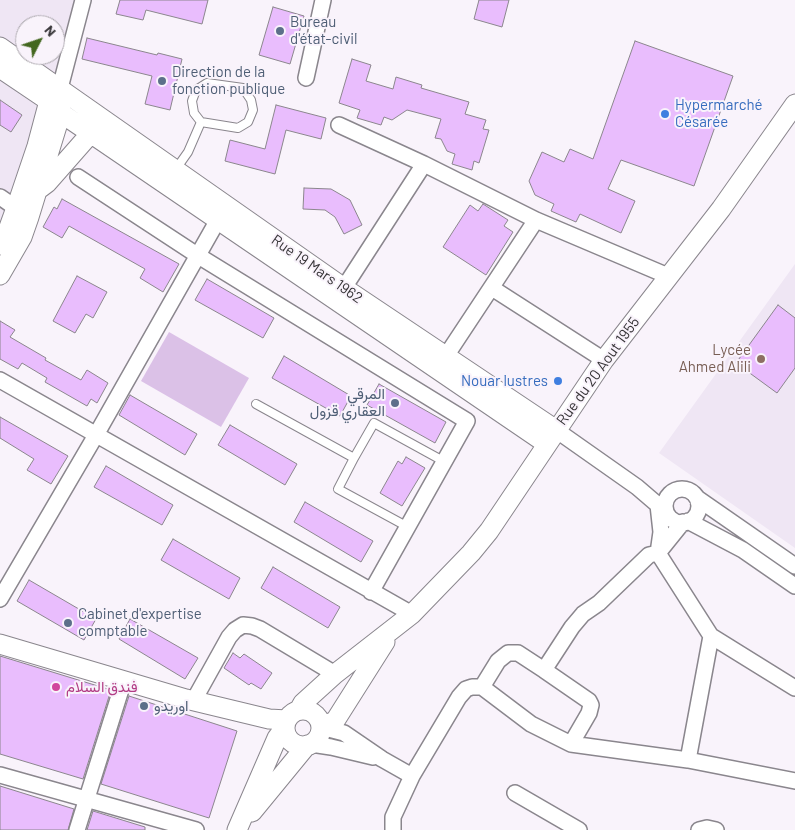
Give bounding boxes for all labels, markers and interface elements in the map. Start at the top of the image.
place label: Bureau d'état-civil [290,13,358,48]
north arrow [15,15,65,65]
text: N [41,21,60,40]
marker: Bureau d'état-civil [274,25,286,37]
place label: Direction de la fonction publique [172,63,285,98]
marker: Direction de la fonction publique [156,75,168,87]
place label: Hypermarché Césarée [675,96,763,131]
marker: Hypermarché Césarée [659,108,671,120]
street label: Rue 19 Mars 1962 [268,231,366,307]
street label: Rue du 20 Aout 1955 [553,314,643,428]
place label: Lycée Ahmed Alili [679,341,751,376]
marker: Lycée Ahmed Alili [755,353,767,365]
place label: Nouar lustres [461,372,548,390]
marker: Nouar lustres [552,375,564,387]
place label: المرقي العقاري قزول [310,385,385,420]
marker: المرقي العقاري قزول [389,397,401,409]
place label: Cabinet d'expertise comptable [78,605,202,640]
marker: Cabinet d'expertise comptable [62,617,74,629]
place label: فندق السلام [66,678,138,696]
marker: فندق السلام [50,681,62,693]
place label: اوريدو [154,697,189,715]
marker: اوريدو [138,700,150,712]

